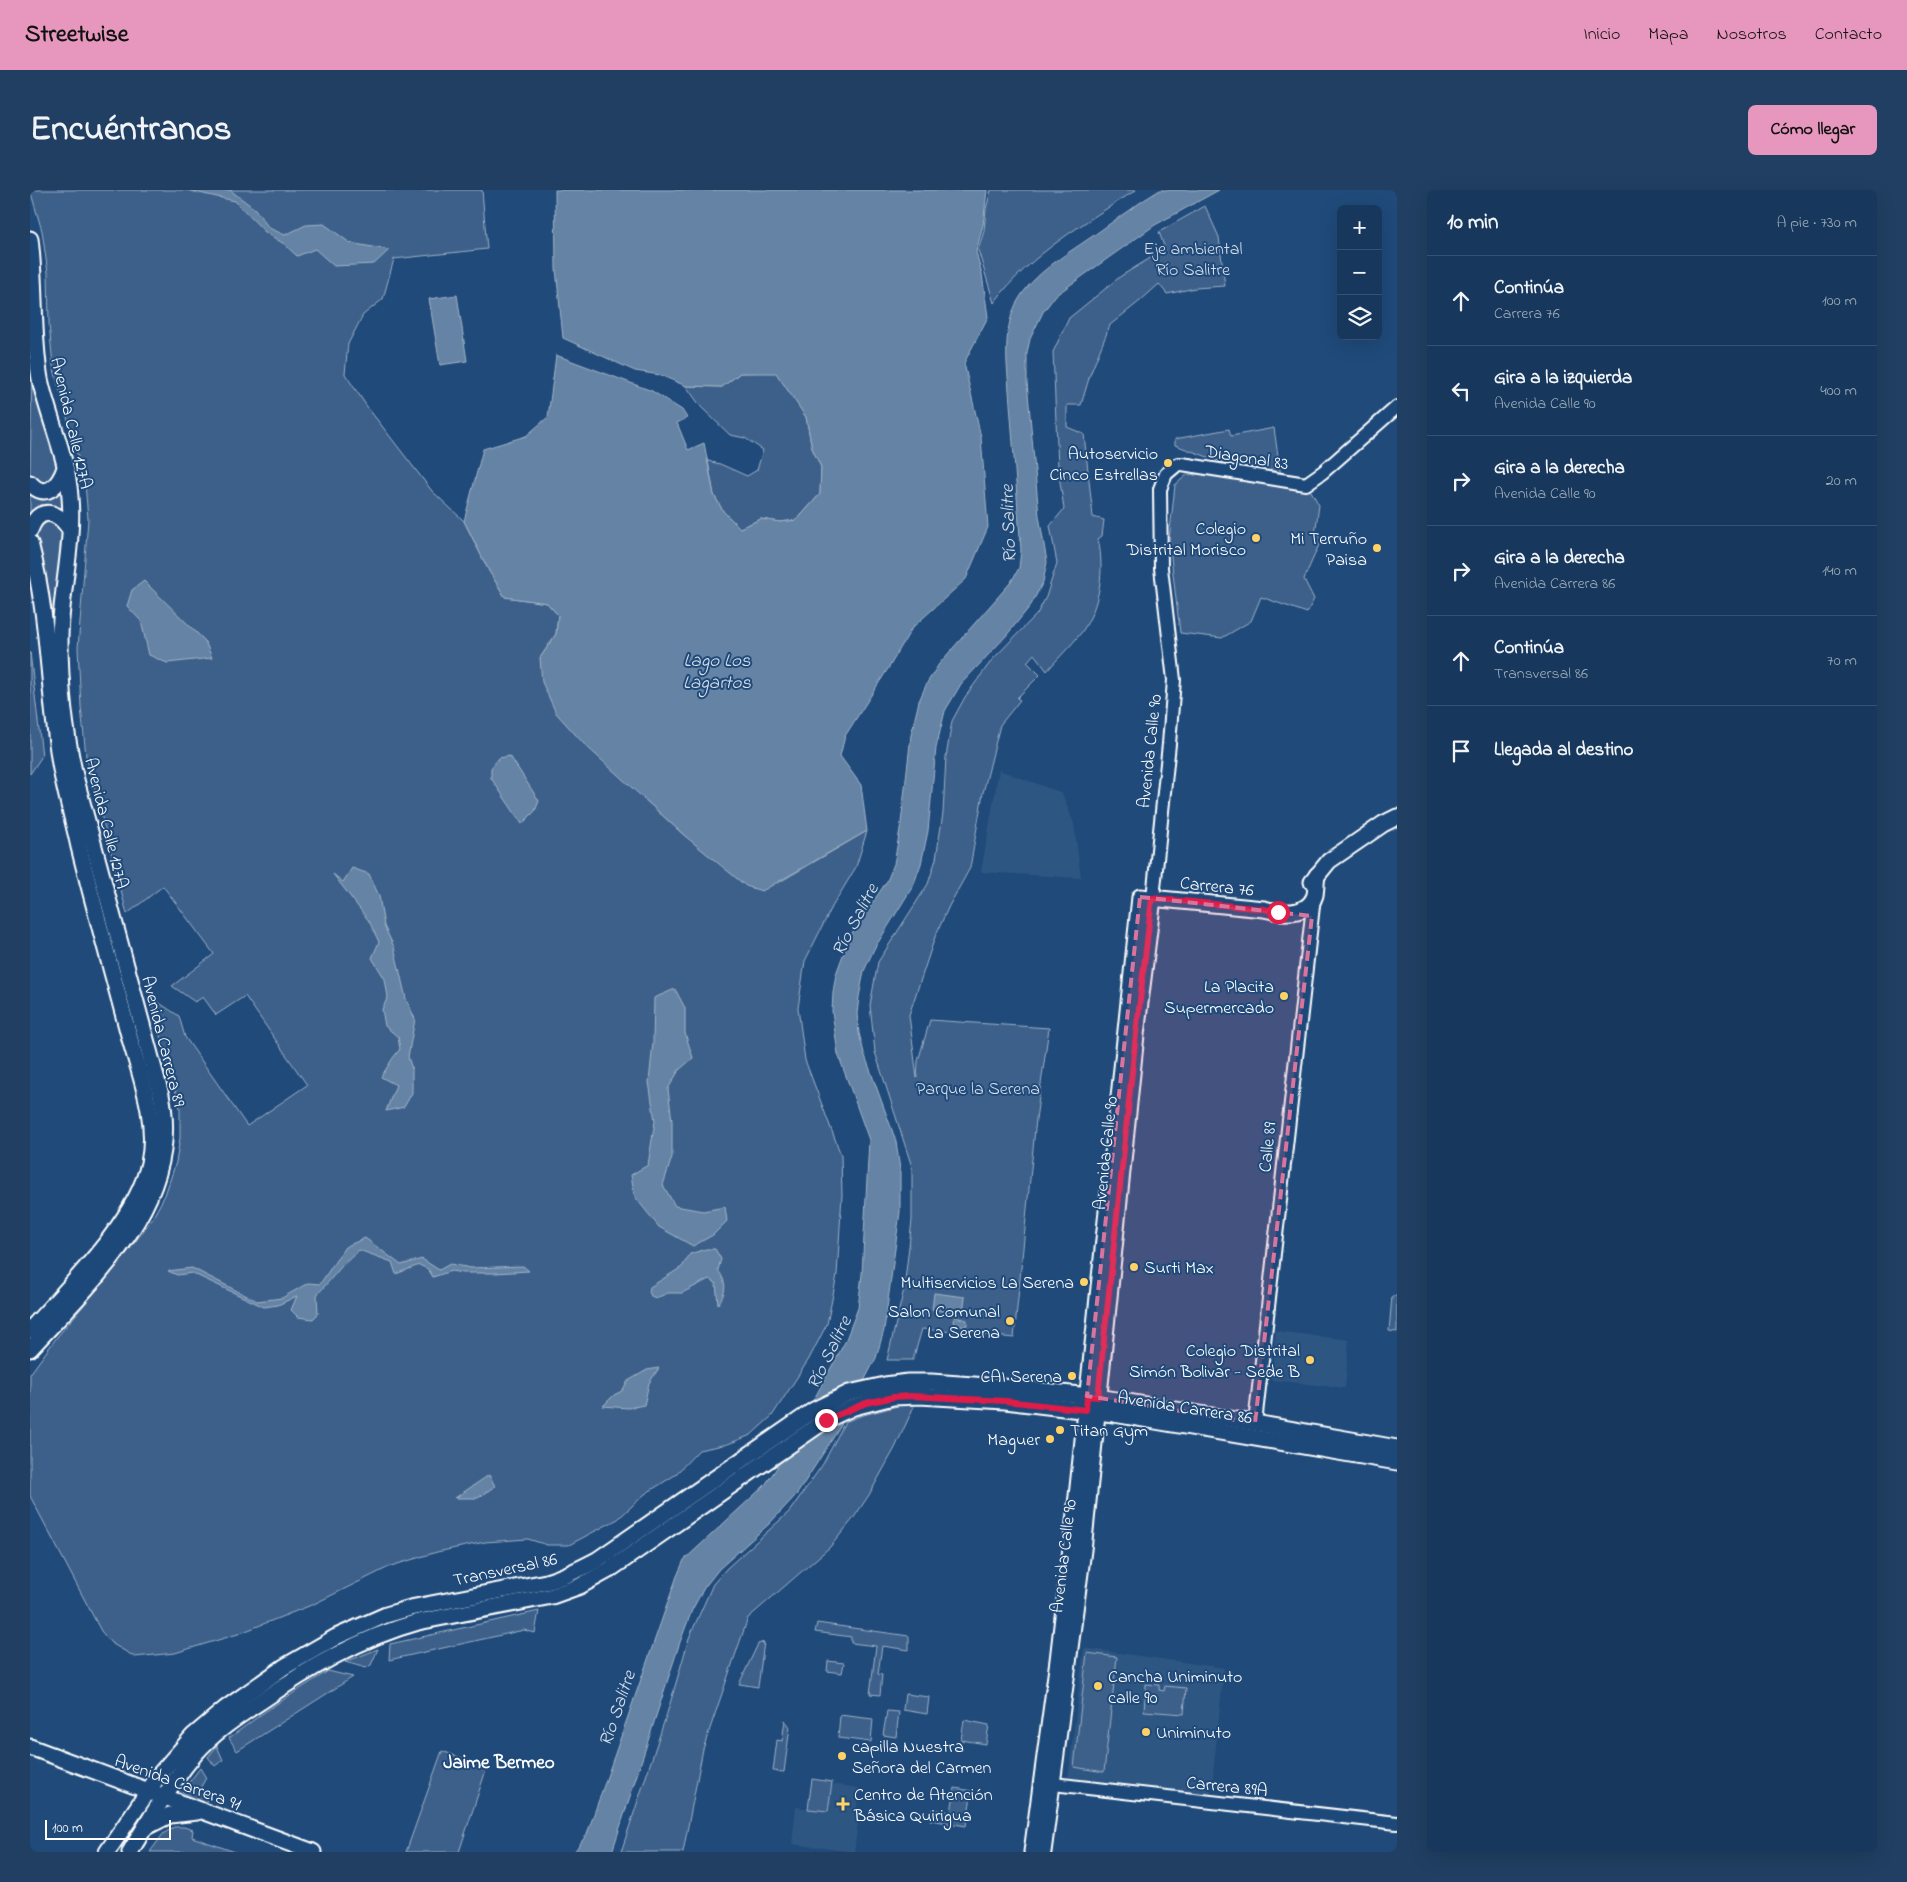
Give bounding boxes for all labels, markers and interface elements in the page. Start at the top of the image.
text: Streetwise [25,18,129,53]
text: Inicio [1583,22,1620,48]
text: Mapa [1648,22,1689,48]
text: Nosotros [1717,22,1787,48]
text: Contacto [1815,22,1882,48]
text: Encuéntranos [30,105,232,156]
button: Cómo llegar [1748,105,1877,155]
map controls [1337,205,1382,340]
button: + [1337,205,1382,250]
text: 10 min [1447,208,1498,238]
text: A pie · 730 m [1776,211,1857,235]
park label: Eje ambiental Río Salitre [1143,237,1243,284]
button: − [1337,250,1382,295]
text: Continúa [1494,275,1564,302]
icon: ahead [1447,287,1475,315]
text: 100 m [1822,289,1857,313]
button: layers [1337,295,1382,340]
text: Carrera 76 [1494,302,1560,326]
street label: Avenida Calle 127A [42,355,98,492]
text: Gira a la izquierda [1494,365,1632,392]
icon: left [1447,377,1475,405]
text: 400 m [1820,379,1857,403]
text: Avenida Calle 90 [1494,392,1596,416]
street label: Diagonal 83 [1202,439,1290,479]
place label: Autoservicio Cinco Estrellas [1049,442,1158,489]
text: Gira a la derecha [1494,455,1625,482]
marker: Autoservicio Cinco Estrellas [1162,457,1174,469]
icon: right [1447,467,1475,495]
text: 20 m [1826,469,1857,493]
text: Avenida Calle 90 [1494,482,1596,506]
water label: Río Salitre [995,483,1024,564]
place label: Colegio Distrital Morisco [1126,517,1246,564]
place label: Mi Terruño Paisa [1290,527,1367,574]
marker: Colegio Distrital Morisco [1250,532,1262,544]
marker: Mi Terruño Paisa [1371,542,1383,554]
text: Gira a la derecha [1494,545,1625,572]
icon: right [1447,557,1475,585]
text: 140 m [1822,559,1857,583]
text: Avenida Carrera 86 [1494,572,1615,596]
text: Continúa [1494,635,1564,662]
icon: ahead [1447,647,1475,675]
water label: Lago Los Lagartos [683,648,751,698]
text: 70 m [1827,649,1857,673]
text: Transversal 86 [1494,662,1588,686]
street label: Avenida Calle 90 [1132,693,1170,810]
icon: arrive [1447,737,1475,765]
text: Llegada al destino [1494,737,1633,764]
street label: Avenida Calle 127A [76,755,134,892]
street label: Carrera 76 [1179,871,1255,905]
water label: Río Salitre [826,878,887,961]
route start [1267,901,1290,924]
street label: Avenida Carrera 89 [133,973,191,1110]
place label: La Placita Supermercado [1164,975,1274,1022]
marker: La Placita Supermercado [1278,990,1290,1002]
park label: Parque la Serena [916,1077,1040,1103]
street label: Avenida Calle 90 [1088,1095,1126,1212]
street label: Calle 89 [1253,1120,1285,1174]
place label: Surti Max [1144,1256,1214,1282]
marker: Surti Max [1128,1261,1140,1273]
place label: Multiservicios La Serena [901,1271,1074,1297]
marker: Multiservicios La Serena [1078,1276,1090,1288]
place label: Salon Comunal La Serena [888,1300,1000,1347]
water label: Río Salitre [801,1311,860,1394]
marker: Salon Comunal La Serena [1004,1315,1016,1327]
place label: Colegio Distrital Simón Bolivar - Sede B [1129,1339,1300,1386]
marker: Colegio Distrital Simón Bolivar - Sede B [1304,1354,1316,1366]
place label: CAI Serena [980,1365,1062,1391]
marker: CAI Serena [1066,1370,1078,1382]
street label: Avenida Carrera 86 [1115,1385,1254,1432]
route end [815,1409,838,1432]
place label: Titan Gym [1070,1419,1148,1445]
marker: Titan Gym [1054,1424,1066,1436]
place label: Maguer [987,1428,1040,1455]
marker: Maguer [1044,1433,1056,1445]
street label: Avenida Calle 90 [1045,1498,1085,1615]
street label: Transversal 86 [451,1547,560,1595]
place label: Cancha Uniminuto calle 90 [1108,1665,1242,1712]
water label: Río Salitre [593,1666,644,1750]
marker: Cancha Uniminuto calle 90 [1092,1680,1104,1692]
place label: Uniminuto [1156,1721,1231,1747]
marker: Uniminuto [1140,1726,1152,1738]
place label: capilla Nuestra Señora del Carmen [852,1735,992,1782]
street label: Avenida Carrera 91 [110,1749,244,1819]
district label: Jaime Bermeo [443,1750,555,1777]
marker: capilla Nuestra Señora del Carmen [836,1750,848,1762]
street label: Carrera 89A [1185,1771,1269,1805]
place label: Centro de Atención Básica Quirigua [853,1783,993,1831]
marker: Centro de Atención Básica Quirigua [836,1797,850,1811]
scale bar [45,1817,171,1840]
text: 100 m [52,1818,83,1839]

